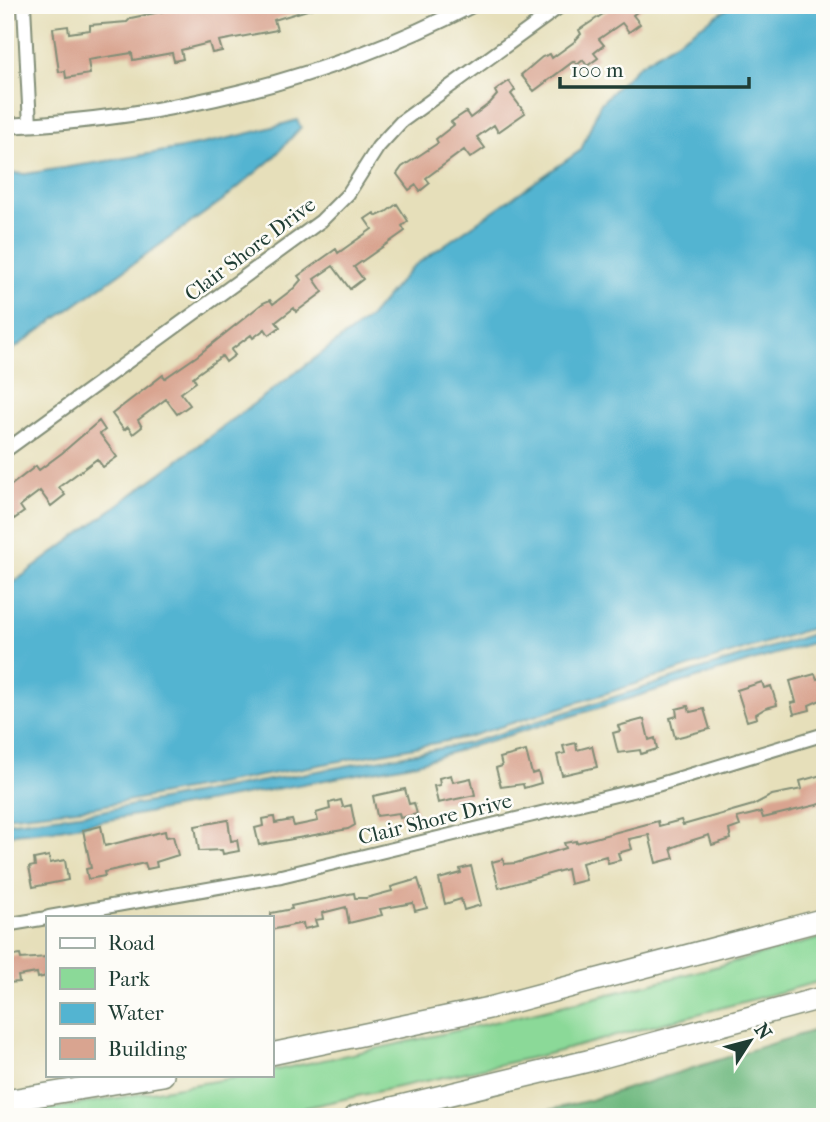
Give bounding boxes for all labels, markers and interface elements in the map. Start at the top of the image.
scale bar [560,46,750,90]
text: 100 m [571,58,624,82]
street label: Clair Shore Drive [180,192,320,306]
street label: Clair Shore Drive [356,788,514,850]
legend [46,916,273,1076]
text: Road [108,931,155,955]
text: Park [108,967,150,991]
text: Water [107,1001,164,1025]
north arrow [714,1006,784,1076]
text: N [750,1019,776,1044]
text: Building [108,1037,187,1061]

